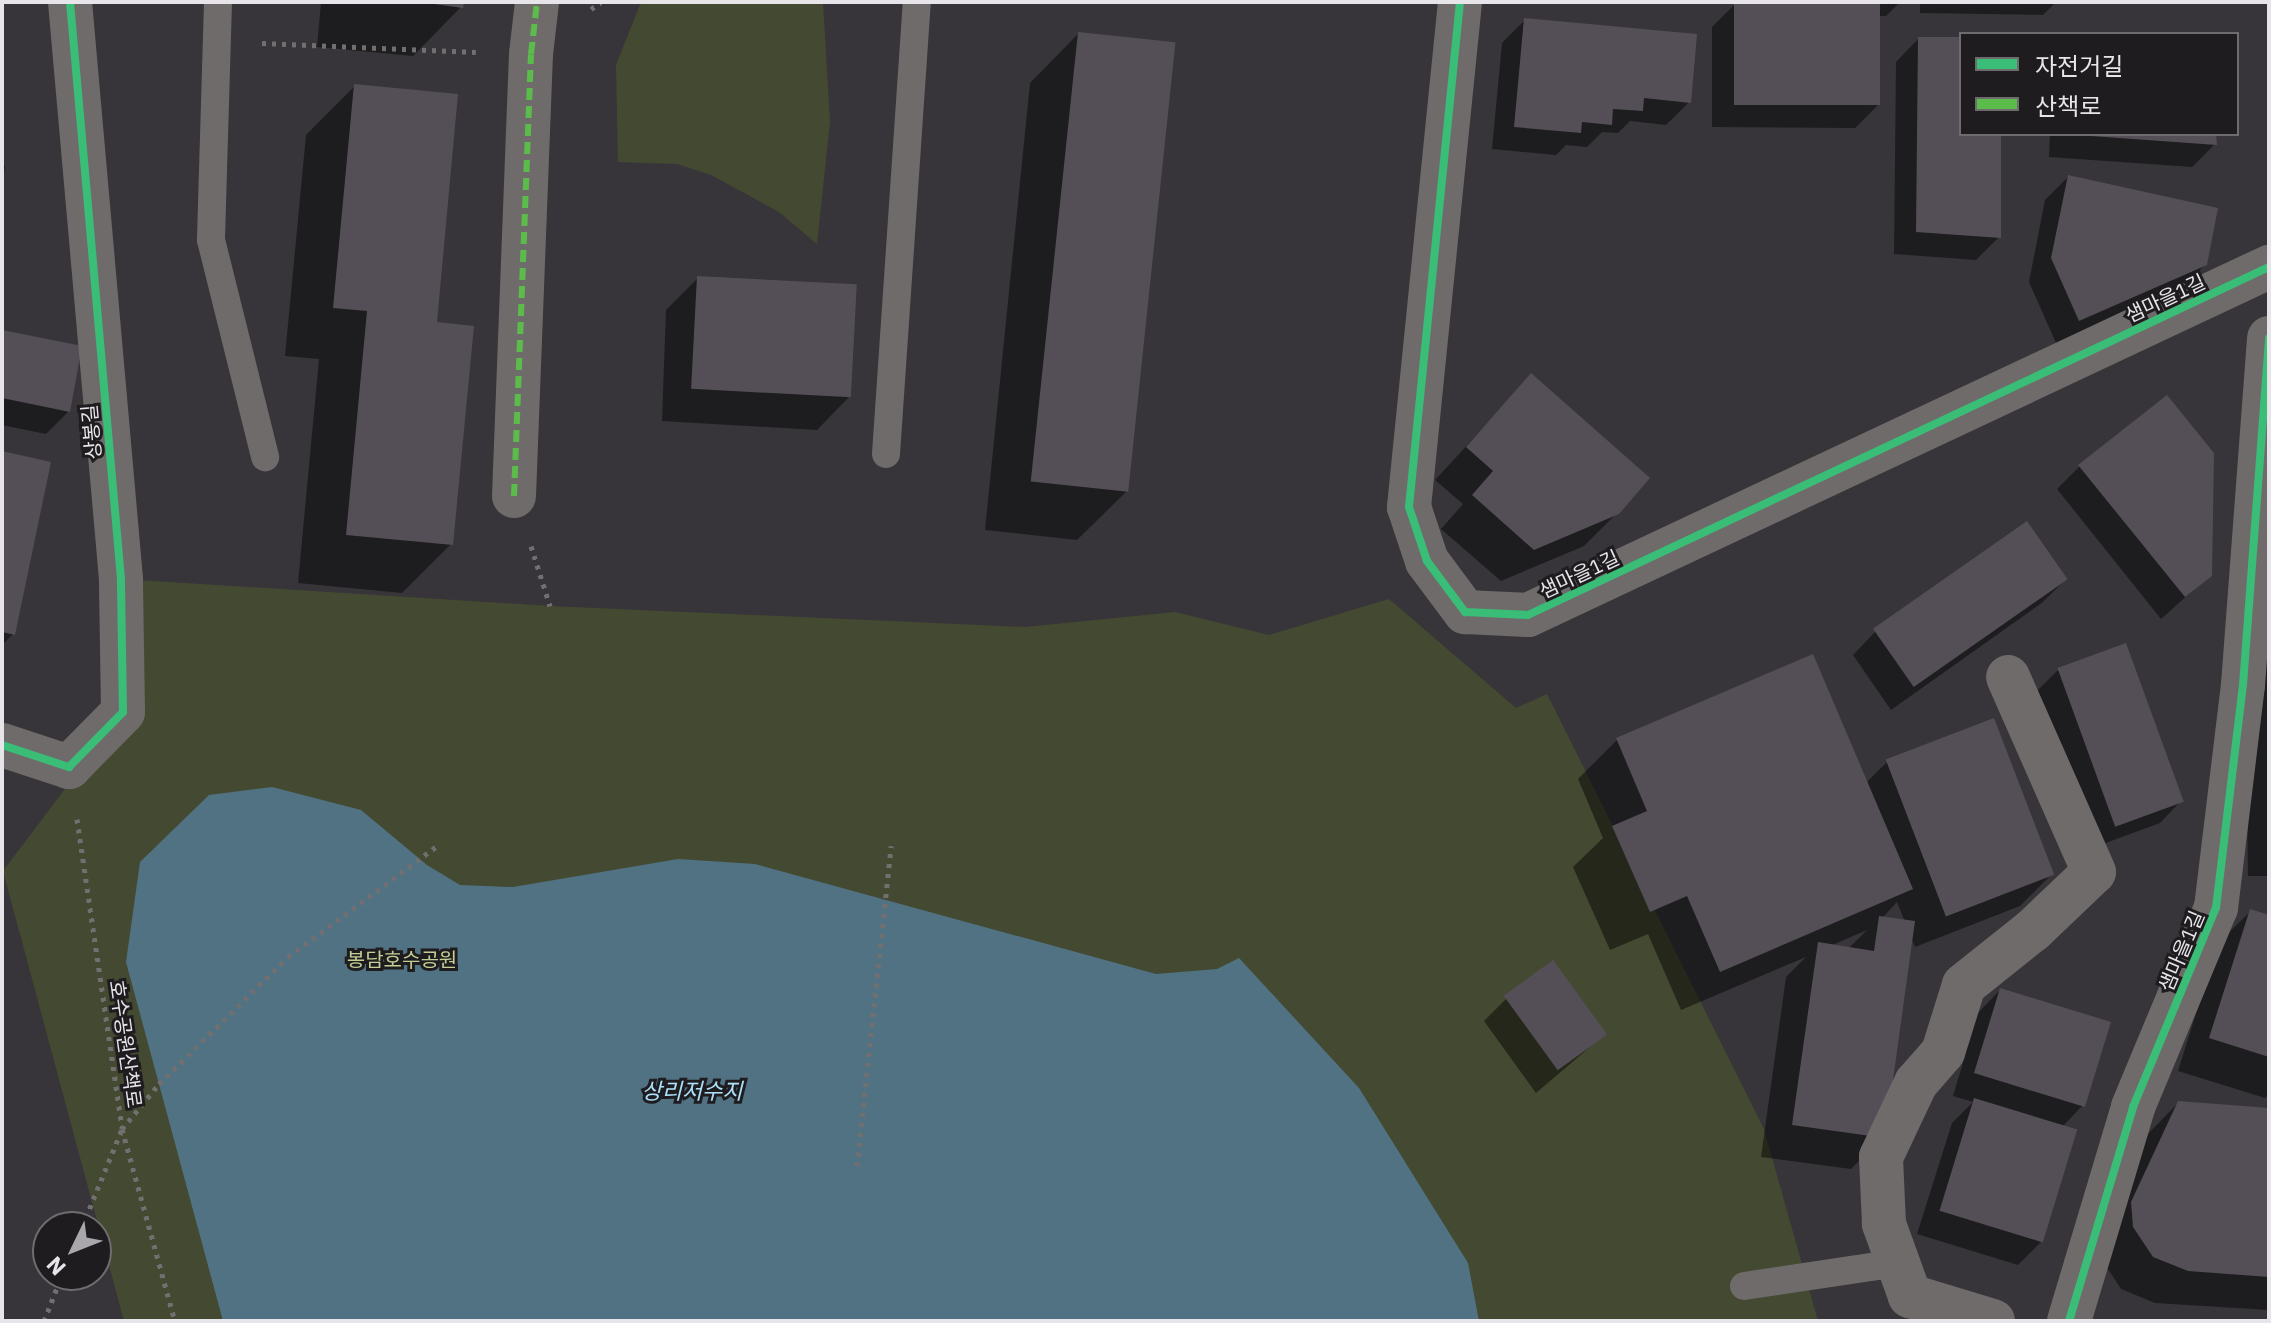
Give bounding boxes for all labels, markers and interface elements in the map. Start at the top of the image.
legend [1959,32,2239,136]
text: 자전거길 [2035,50,2123,82]
text: 산책로 [2035,90,2101,122]
street label: 샘마을1길 [2121,269,2209,327]
street label: 상봉길 [77,403,105,461]
street label: 샘마을1길 [1535,545,1623,603]
street label: 샘마을1길 [2153,907,2209,995]
park label: 봉담호수공원 [347,947,457,971]
street label: 호수공원산책로 [105,979,147,1109]
water label: 상리저수지 [641,1078,743,1104]
north arrow [32,1211,112,1291]
text: N [40,1251,72,1282]

